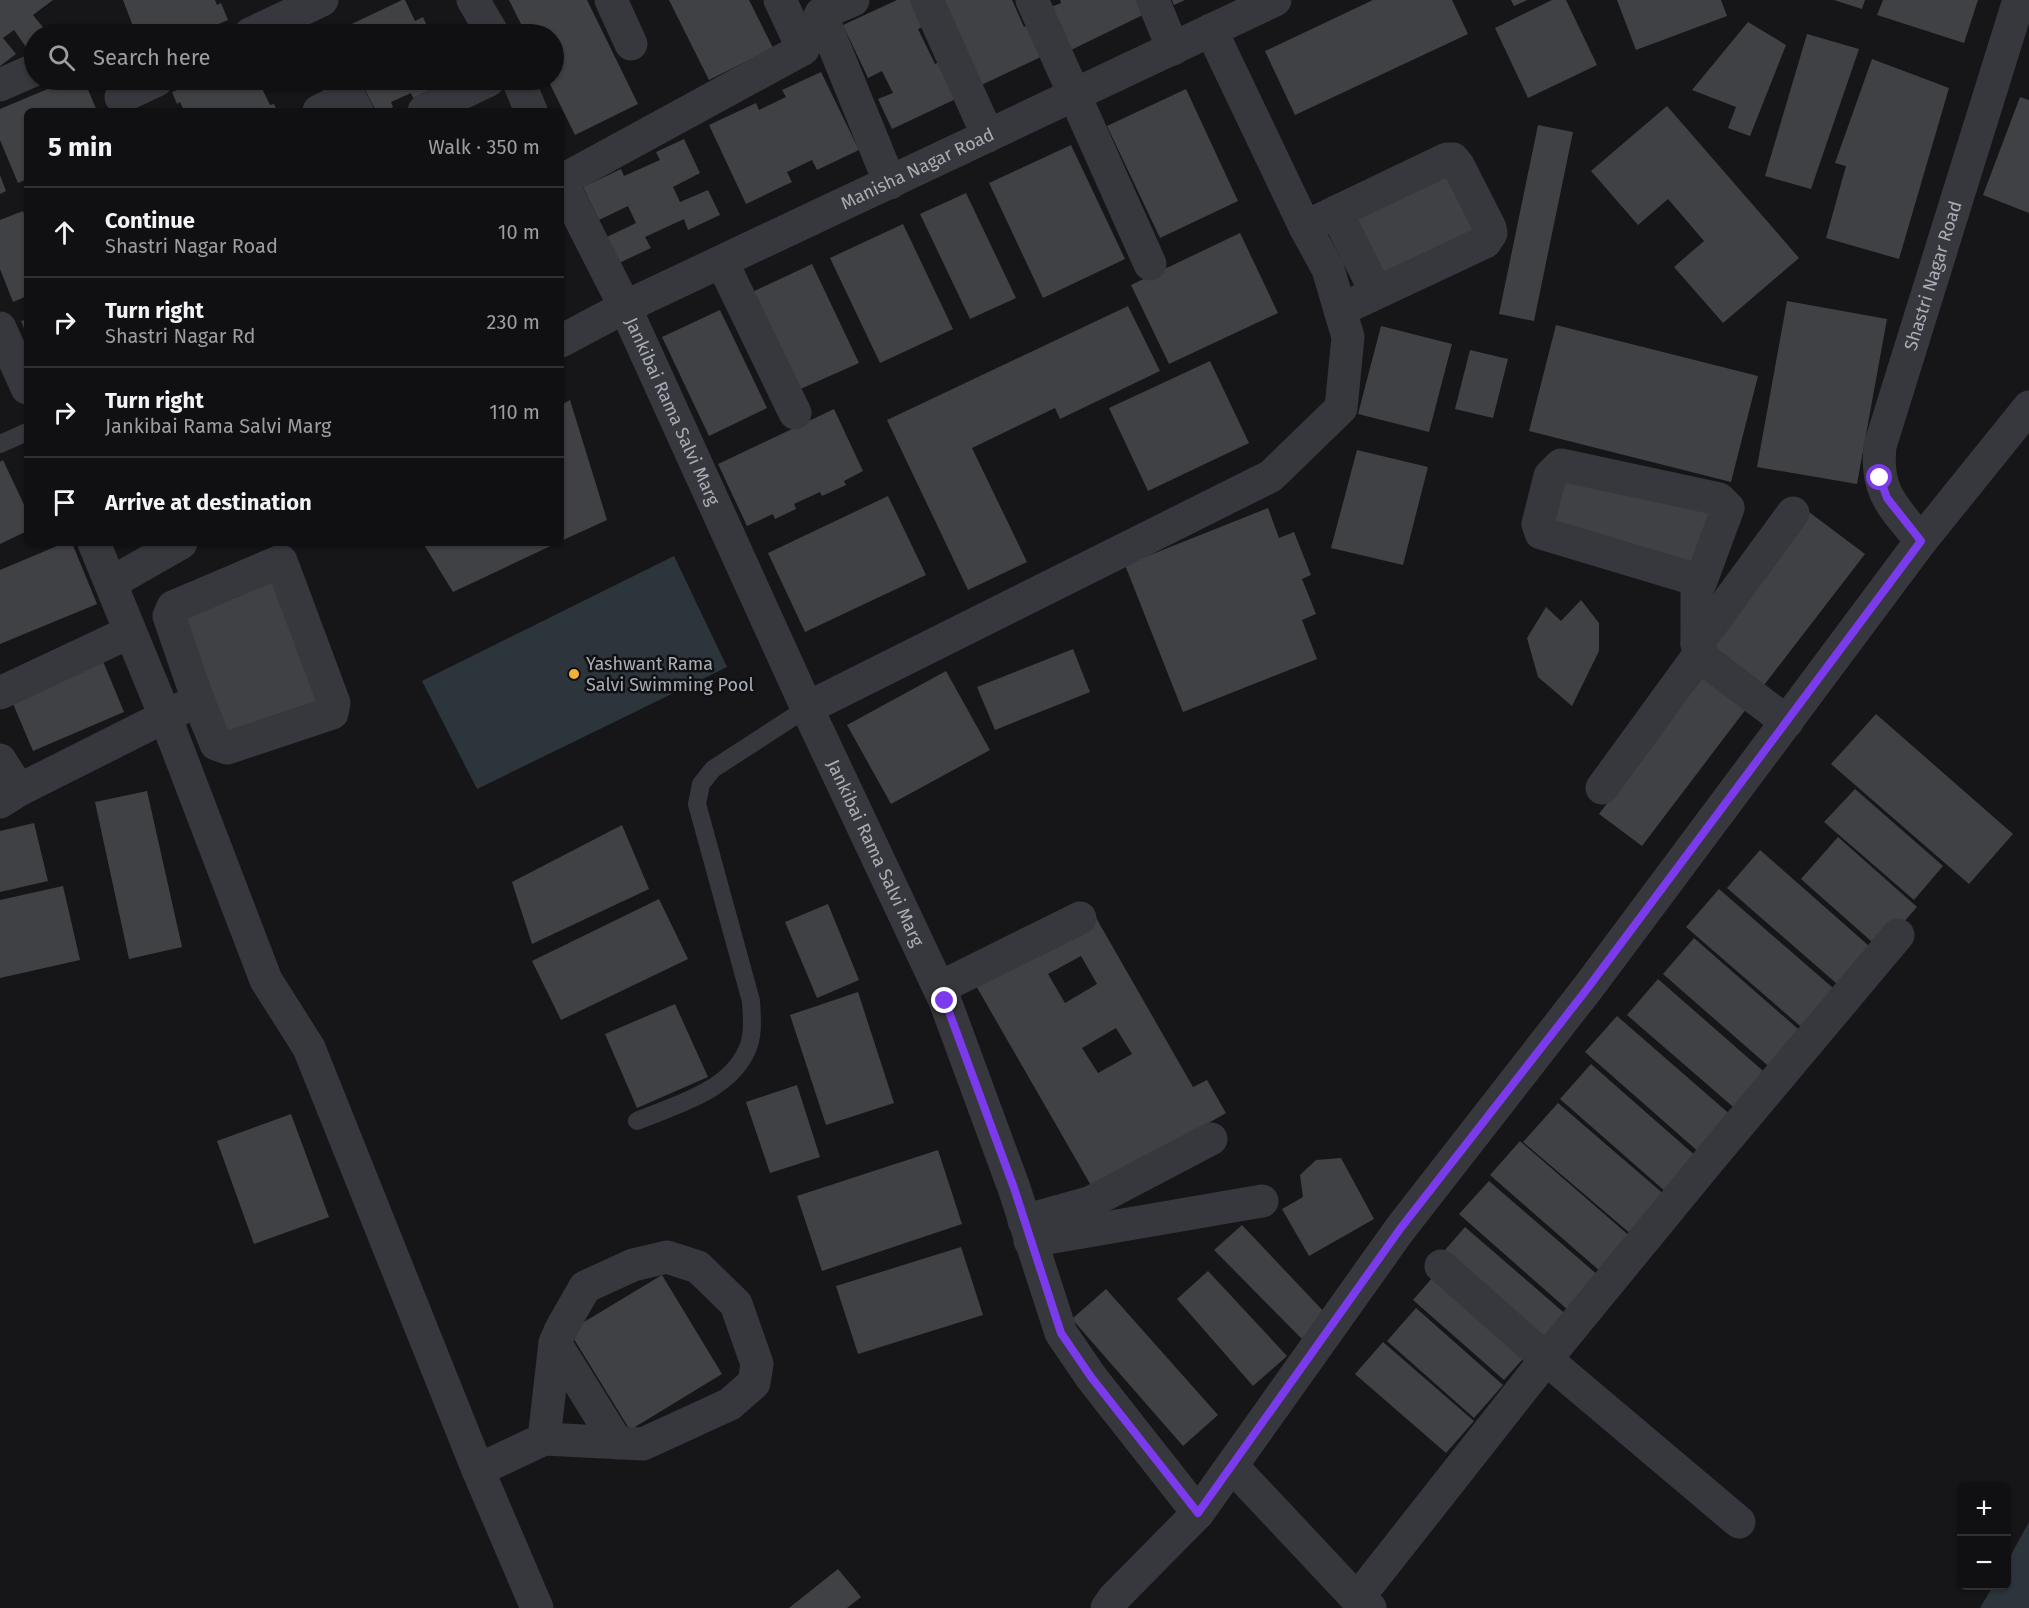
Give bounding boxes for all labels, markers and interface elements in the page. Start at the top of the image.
search box [24,24,564,90]
icon: search [45,41,78,74]
text: Search here [93,44,211,71]
street label: Manisha Nagar Road [837,123,998,214]
text: 5 min [48,132,112,163]
text: Walk · 350 m [428,135,540,159]
street label: Shastri Nagar Road [1899,198,1967,353]
text: Continue [105,207,195,234]
icon: ahead [48,216,81,249]
text: 10 m [498,220,540,244]
text: Shastri Nagar Road [105,234,278,258]
text: Turn right [105,297,204,324]
icon: right [48,306,81,339]
text: 230 m [487,310,540,334]
street label: Jankibai Rama Salvi Marg [620,314,725,509]
text: Shastri Nagar Rd [105,324,256,348]
text: Turn right [105,387,204,414]
icon: right [48,396,81,429]
text: 110 m [489,400,540,424]
text: Jankibai Rama Salvi Marg [105,414,331,438]
route start [1866,464,1892,490]
icon: arrive [48,486,81,519]
text: Arrive at destination [105,489,312,516]
place label: Yashwant Rama Salvi Swimming Pool [586,653,754,696]
marker: Yashwant Rama Salvi Swimming Pool [567,667,581,681]
street label: Jankibai Rama Salvi Marg [822,756,929,951]
route end [931,987,957,1013]
map controls [1957,1482,2011,1590]
button: + [1957,1482,2011,1536]
button: − [1957,1536,2011,1590]

